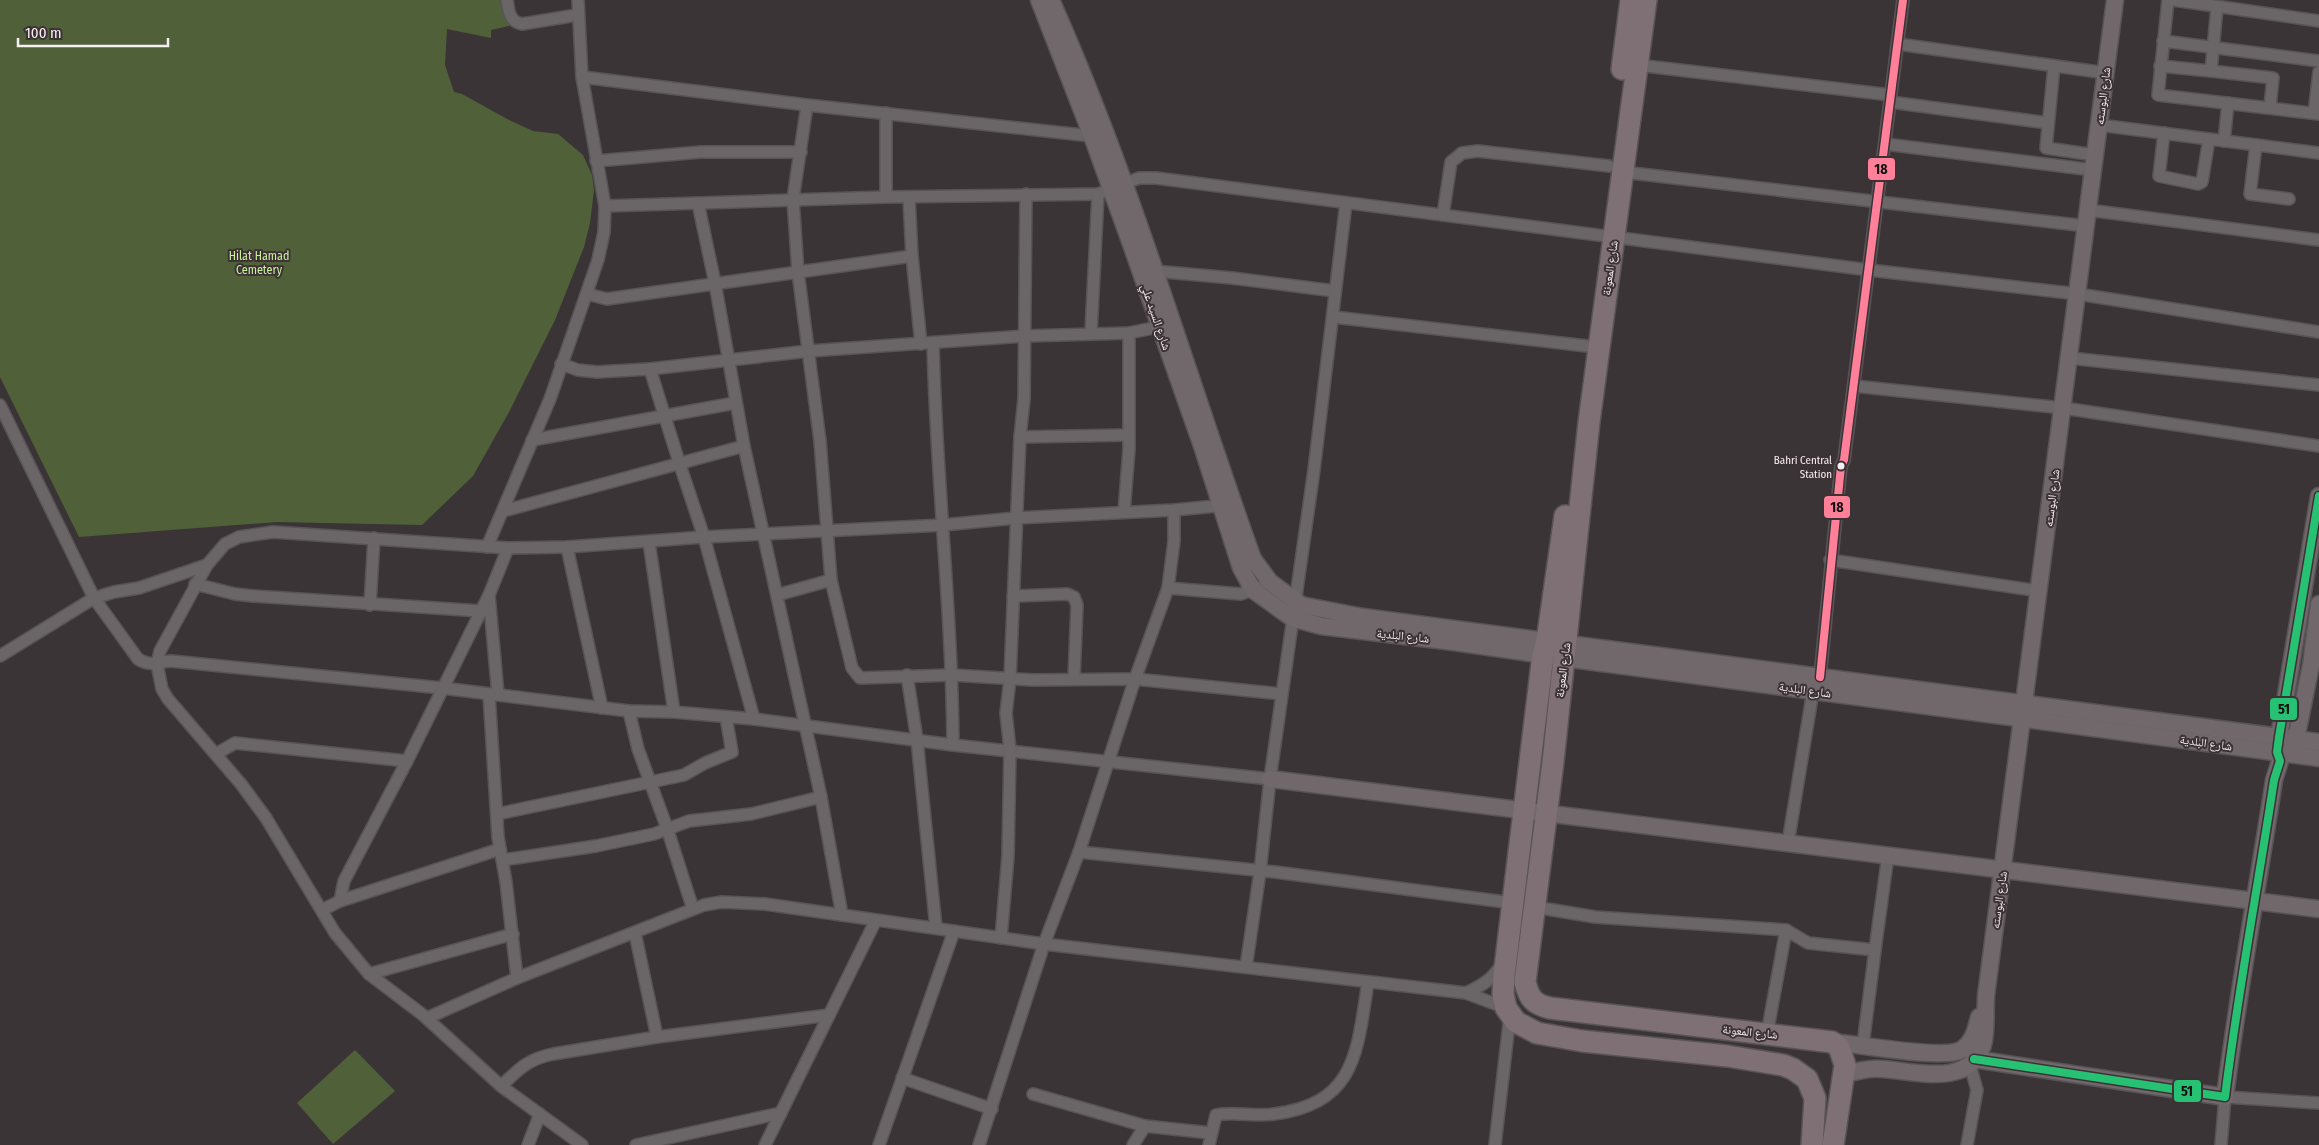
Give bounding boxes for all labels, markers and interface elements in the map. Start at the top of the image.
scale bar [18,15,168,47]
text: 100 m [25,24,62,42]
street label: شارع البوسته [2093,66,2114,126]
line badge: 18 [1867,157,1896,181]
text: 18 [1874,161,1888,178]
street label: شارع المعونة [1599,240,1622,296]
park label: Hilat Hamad Cemetery [229,249,289,277]
street label: شارع السيد علي [1135,282,1174,353]
place label: Bahri Central Station [1774,454,1832,481]
marker: Bahri Central Station [1836,461,1846,471]
street label: شارع البوسته [2042,468,2063,528]
line badge: 18 [1823,495,1851,519]
text: 18 [1830,499,1844,516]
street label: شارع البلدية [1376,626,1430,647]
street label: شارع المعونة [1553,642,1574,698]
street label: شارع البلدية [1778,679,1832,702]
line badge: 51 [2269,697,2298,721]
text: 51 [2278,701,2290,718]
street label: شارع البلدية [2179,732,2233,755]
street label: شارع البوسته [1988,870,2011,930]
street label: شارع المعونة [1722,1022,1778,1043]
line badge: 51 [2173,1079,2202,1103]
text: 51 [2181,1083,2193,1100]

